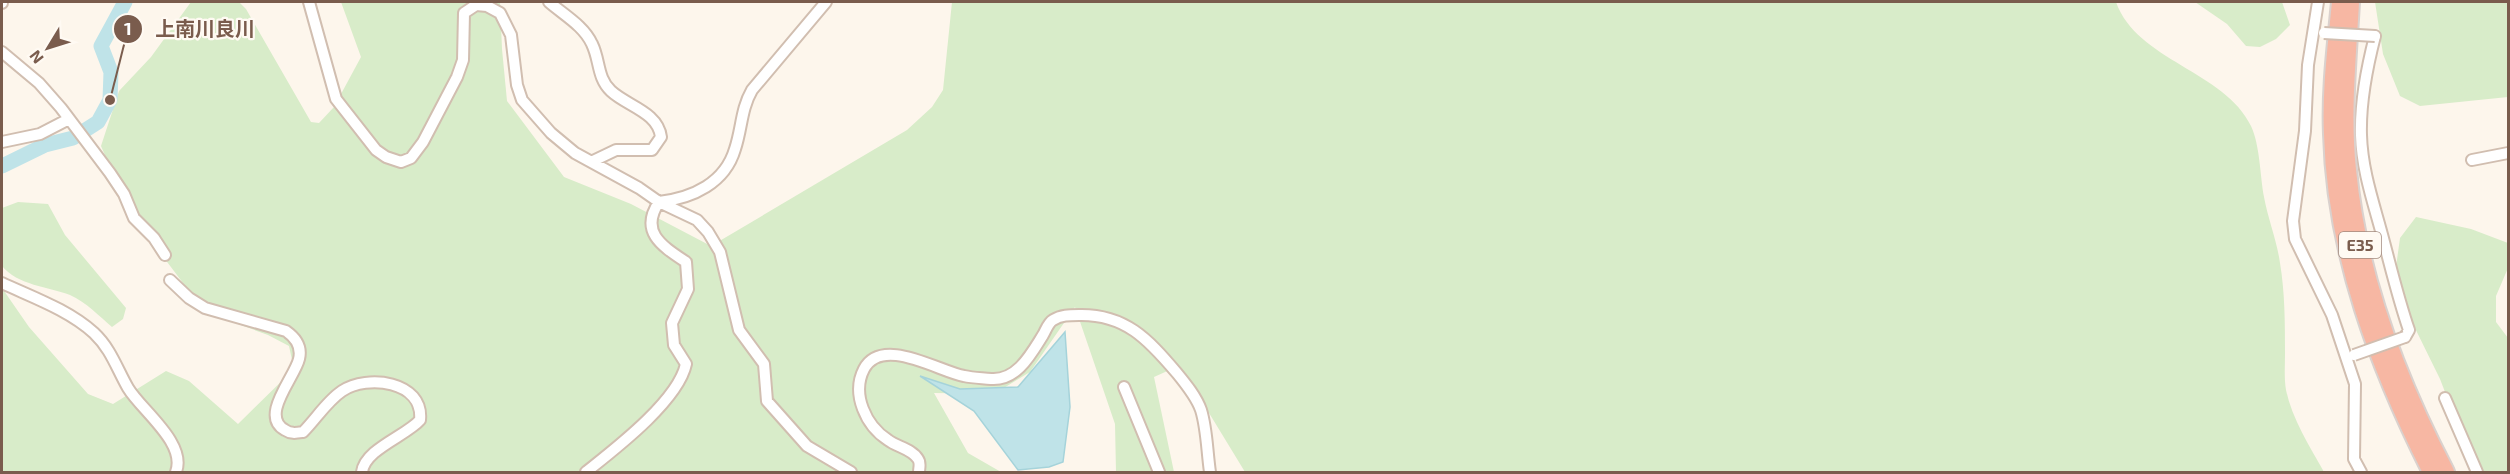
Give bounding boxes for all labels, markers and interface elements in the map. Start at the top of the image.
callout: 上南川良川 [113,10,267,48]
text: 上南川良川 [155,16,255,40]
text: 1 [124,17,132,39]
north arrow [18,18,78,78]
text: N [25,47,47,68]
road number: E35 [2339,232,2381,258]

